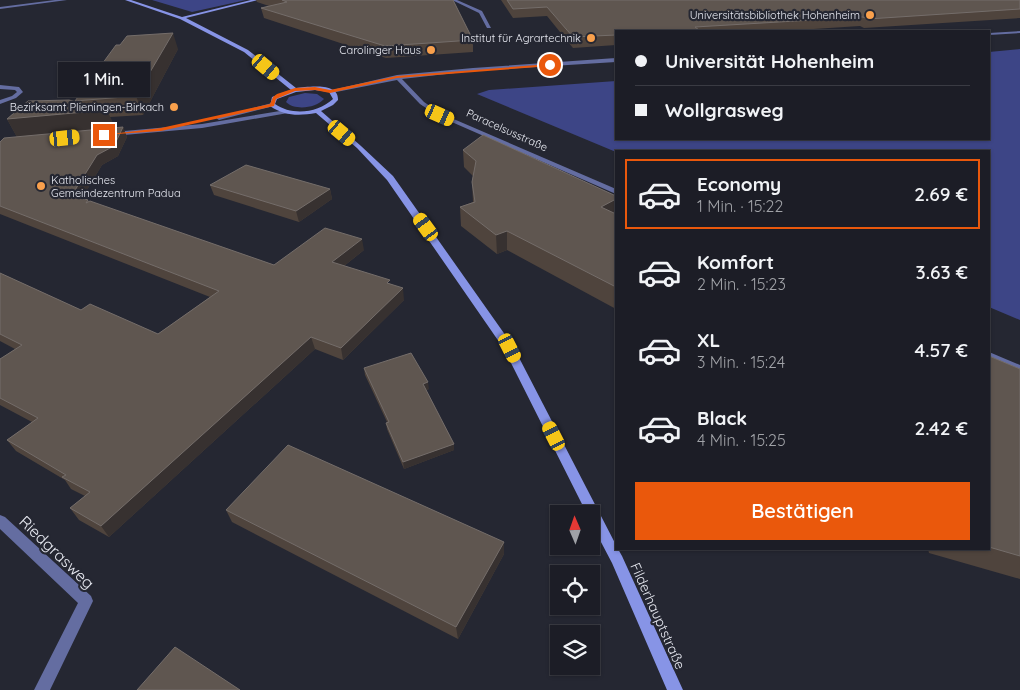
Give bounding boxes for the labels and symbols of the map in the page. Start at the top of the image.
place label: Universitätsbibliothek Hohenheim [690,8,860,22]
marker: Universitätsbibliothek Hohenheim [864,9,876,21]
place label: Institut für Agrartechnik [461,31,581,45]
marker: Institut für Agrartechnik [585,32,597,44]
place label: Carolinger Haus [339,43,421,57]
marker: Carolinger Haus [425,44,437,56]
car [249,52,282,82]
route start [539,54,561,76]
callout: 1 Min. [58,62,150,98]
place label: Bezirksamt Plieningen‐Birkach [10,100,164,114]
marker: Bezirksamt Plieningen‐Birkach [168,101,180,113]
car [423,102,456,128]
street label: Paracelsusstraße [464,106,550,154]
car [325,118,358,148]
route end [93,124,115,146]
car [49,129,80,147]
place label: Katholisches Gemeindezentrum Padua [51,173,181,200]
marker: Katholisches Gemeindezentrum Padua [35,180,47,192]
car [411,210,440,244]
car [496,331,523,365]
car [540,419,567,453]
north arrow [550,505,600,555]
street label: Riedgrasweg [15,511,99,593]
street label: Filderhauptstraße [626,560,690,672]

